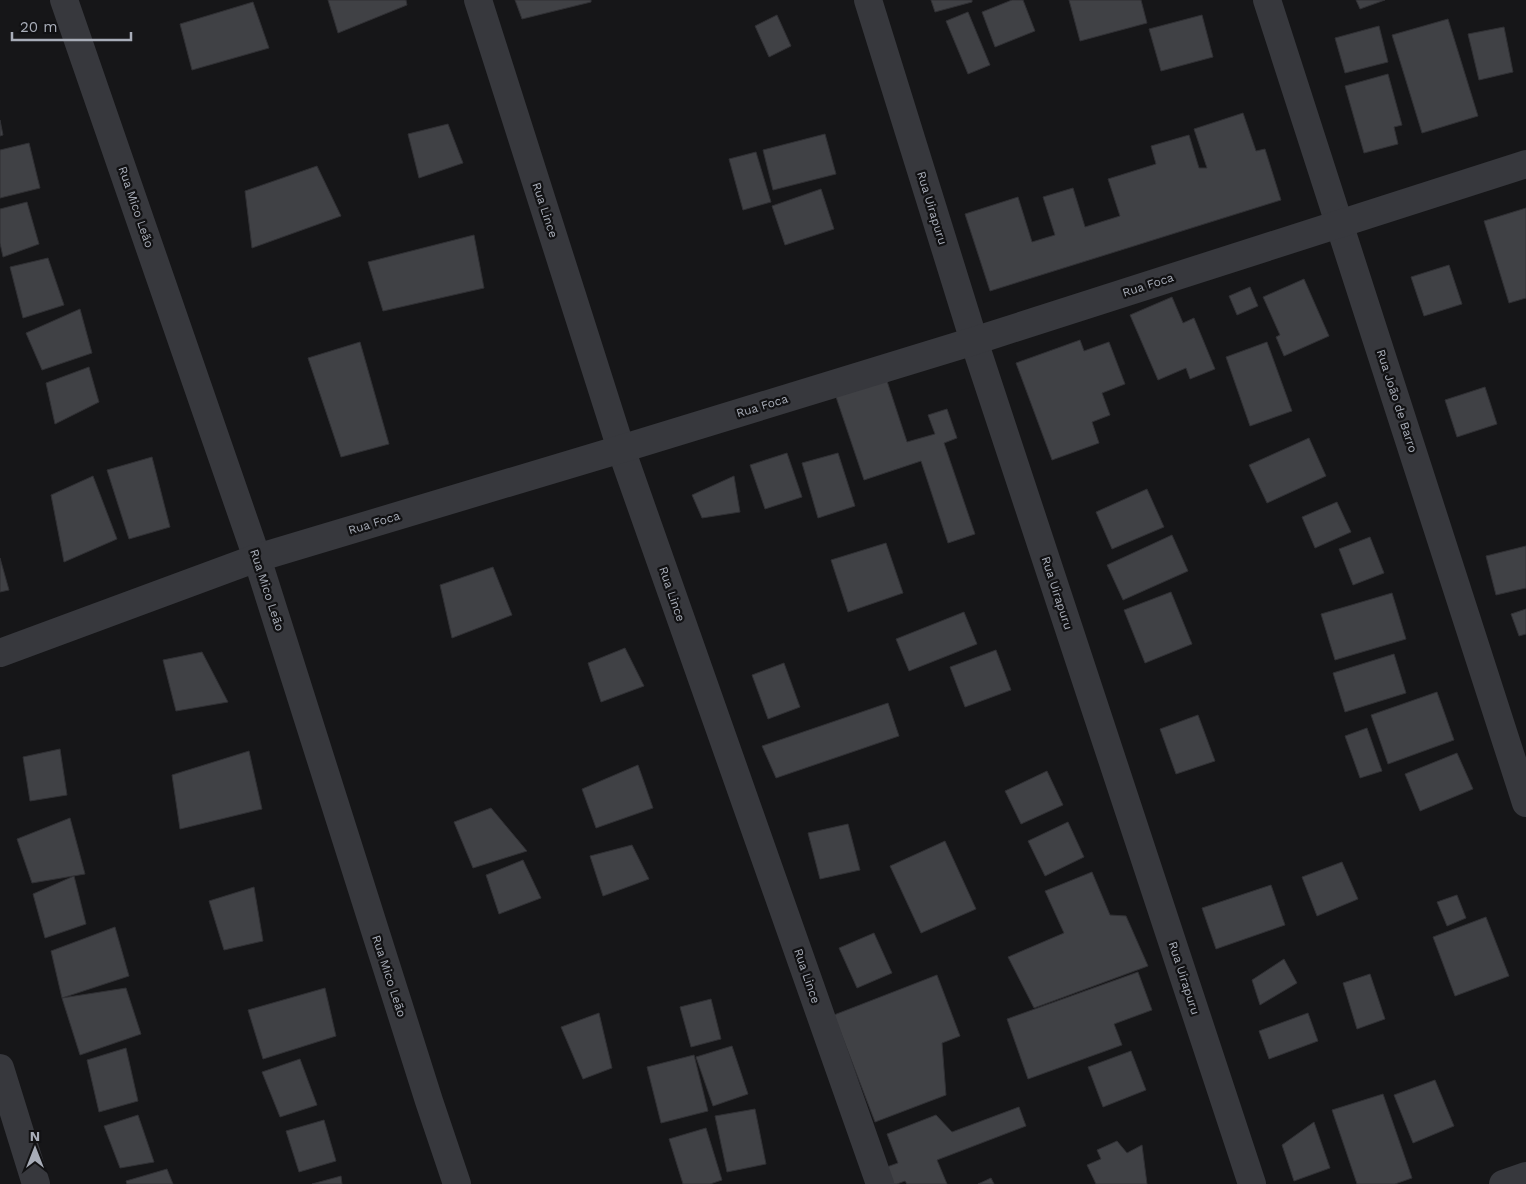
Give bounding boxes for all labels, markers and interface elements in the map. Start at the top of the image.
scale bar [12,10,131,42]
text: 20 m [20,18,58,36]
street label: Rua Mico Leão [116,164,156,250]
street label: Rua Uirapuru [914,169,950,247]
street label: Rua Lince [529,181,561,239]
street label: Rua Foca [1121,270,1176,300]
street label: Rua João de Barro [1374,348,1420,454]
street label: Rua Foca [734,391,790,420]
street label: Rua Foca [346,508,402,537]
street label: Rua Mico Leão [247,547,287,633]
street label: Rua Uirapuru [1039,555,1075,631]
street label: Rua Lince [656,565,688,623]
street label: Rua Mico Leão [369,933,409,1019]
street label: Rua Uirapuru [1166,940,1202,1016]
street label: Rua Lince [791,947,823,1005]
north arrow [10,1124,60,1174]
text: N [30,1128,40,1144]

